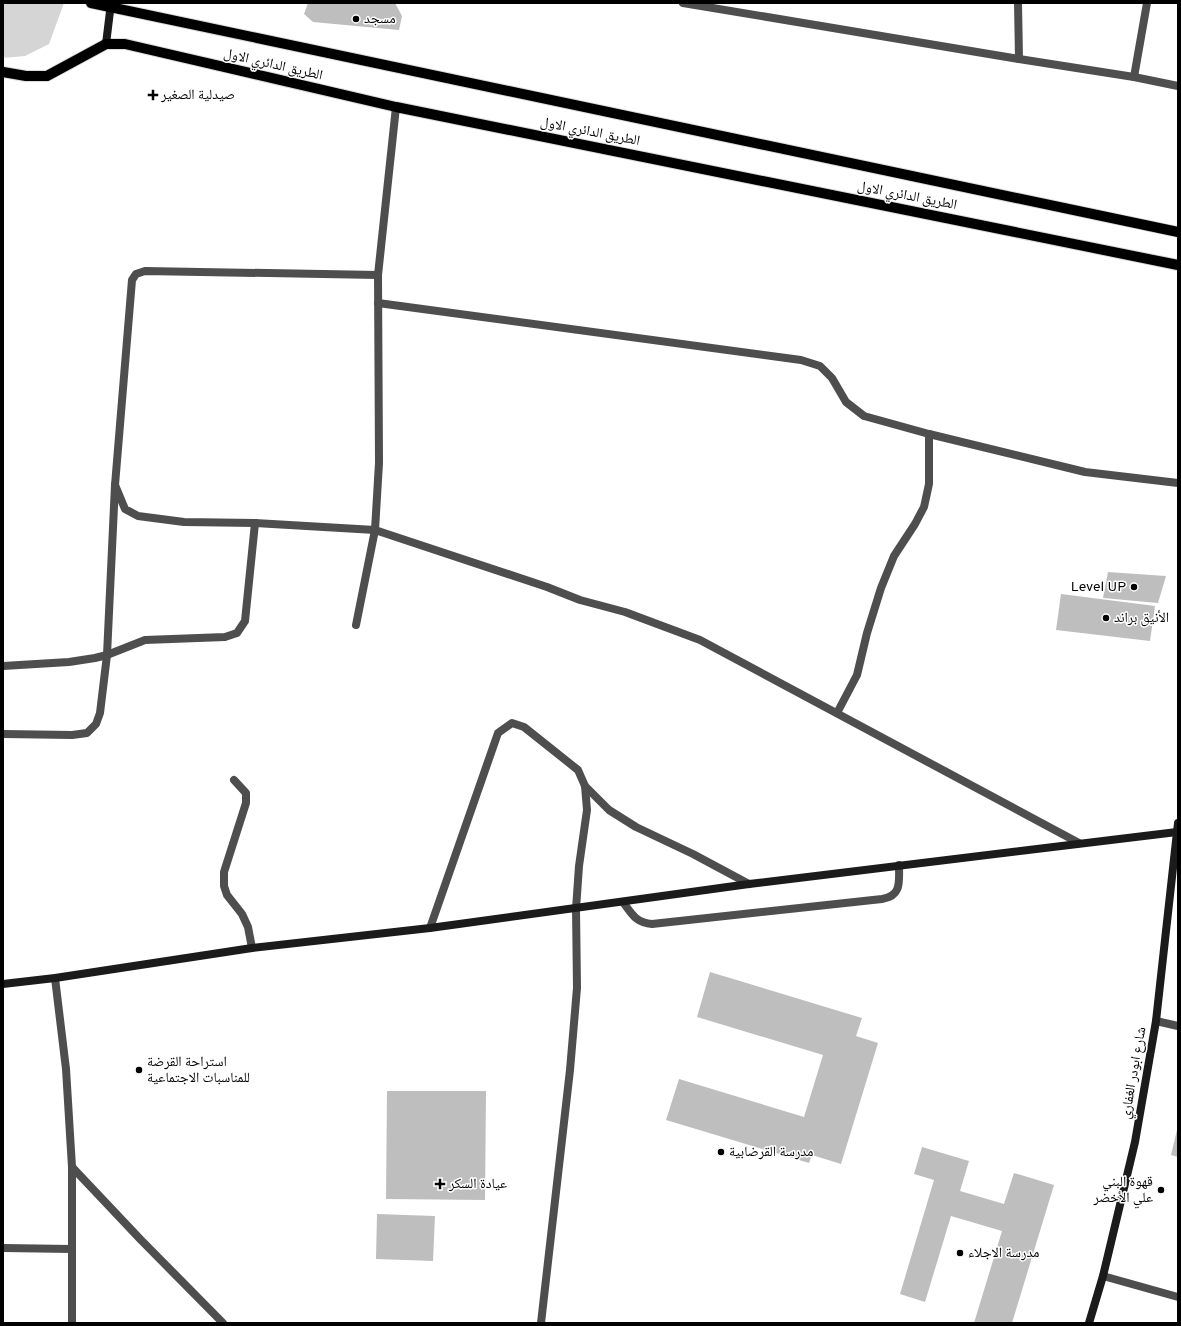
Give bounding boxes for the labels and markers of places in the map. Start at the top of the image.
place label: مسجد [364,11,396,28]
marker: مسجد [351,14,361,24]
place label: صيدلية الصغير [160,87,235,104]
marker: صيدلية الصغير [148,90,158,100]
place label: Level UP [1071,579,1126,596]
marker: Level UP [1129,582,1139,592]
place label: الأنيق براند [1114,610,1169,627]
marker: الأنيق براند [1101,613,1111,623]
place label: استراحة القرضة للمناسبات الاجتماعية [147,1054,250,1087]
marker: استراحة القرضة للمناسبات الاجتماعية [134,1065,144,1075]
place label: مدرسة القرضابية [729,1144,813,1161]
marker: مدرسة القرضابية [716,1147,726,1157]
place label: قهوة البني علي الأخضر [1093,1174,1153,1208]
place label: عيادة السكر [448,1176,507,1193]
marker: عيادة السكر [434,1178,446,1190]
marker: قهوة البني علي الأخضر [1156,1185,1166,1195]
place label: مدرسة الاجلاء [968,1245,1039,1262]
marker: مدرسة الاجلاء [955,1248,965,1258]

